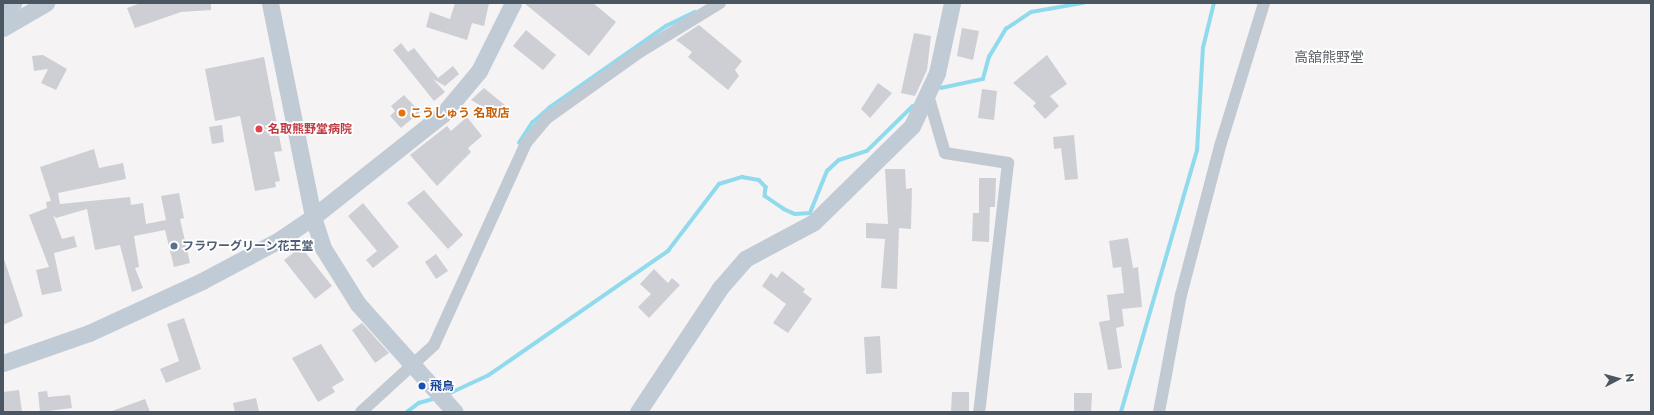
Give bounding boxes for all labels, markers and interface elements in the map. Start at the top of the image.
district label: 高舘熊野堂 [1294,49,1364,65]
place label: こうしゅう 名取店 [410,106,509,120]
marker: こうしゅう 名取店 [397,108,407,118]
place label: 名取熊野堂病院 [268,122,352,136]
marker: 名取熊野堂病院 [253,123,265,135]
place label: フラワーグリーン花王堂 [182,239,314,253]
marker: フラワーグリーン花王堂 [169,241,179,251]
north arrow [1598,359,1638,399]
text: N [1623,373,1637,383]
place label: 飛鳥 [430,379,454,393]
marker: 飛鳥 [417,381,427,391]

